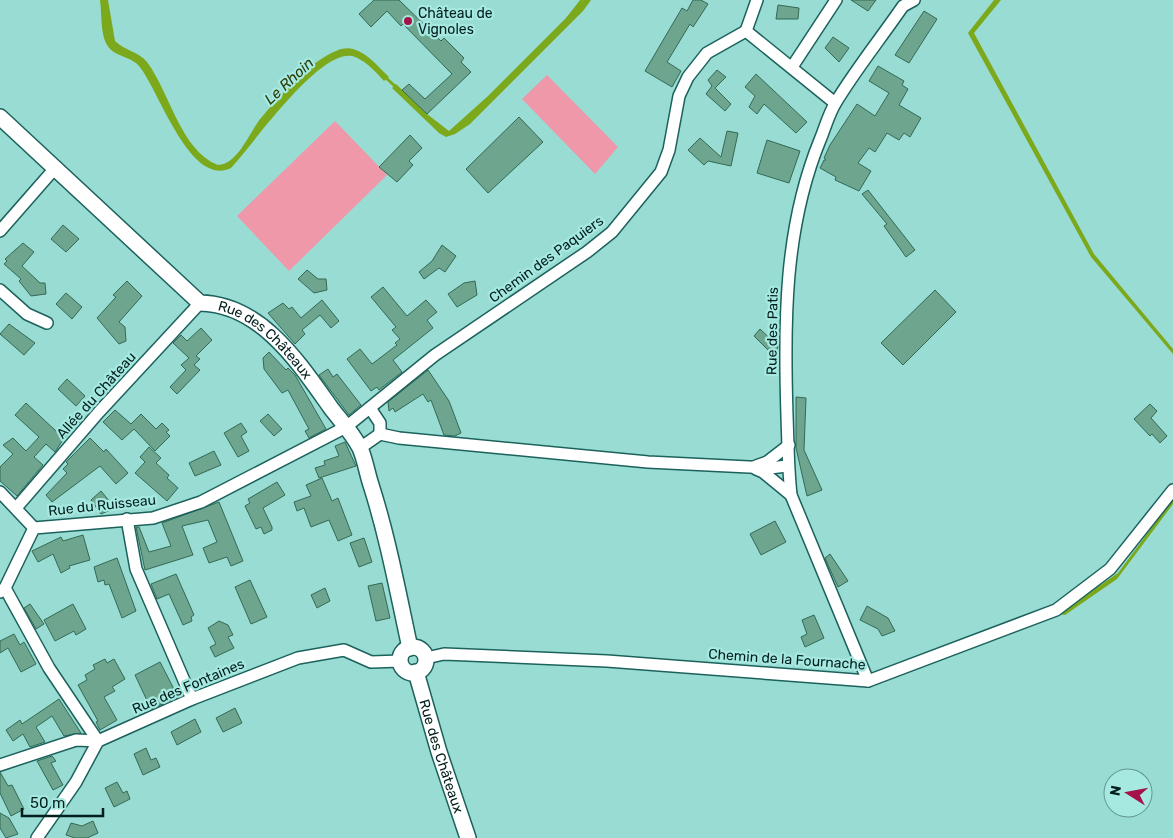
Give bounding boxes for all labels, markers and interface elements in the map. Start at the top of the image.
place label: Château de Vignoles [418,5,493,38]
marker: Château de Vignoles [402,15,414,27]
water label: Le Rhoin [261,54,317,108]
street label: Chemin des Paquiers [486,212,607,307]
street label: Rue des Patis [763,287,782,375]
street label: Rue des Châteaux [216,297,316,383]
street label: Allée du Château [53,349,140,442]
street label: Rue du Ruisseau [47,491,157,520]
street label: Chemin de la Fournache [708,646,866,673]
street label: Rue des Fontaines [130,655,247,718]
street label: Rue des Châteaux [415,698,467,816]
north arrow [1103,768,1153,818]
text: N [1106,784,1125,797]
scale bar [22,786,104,818]
text: 50 m [30,794,65,812]

